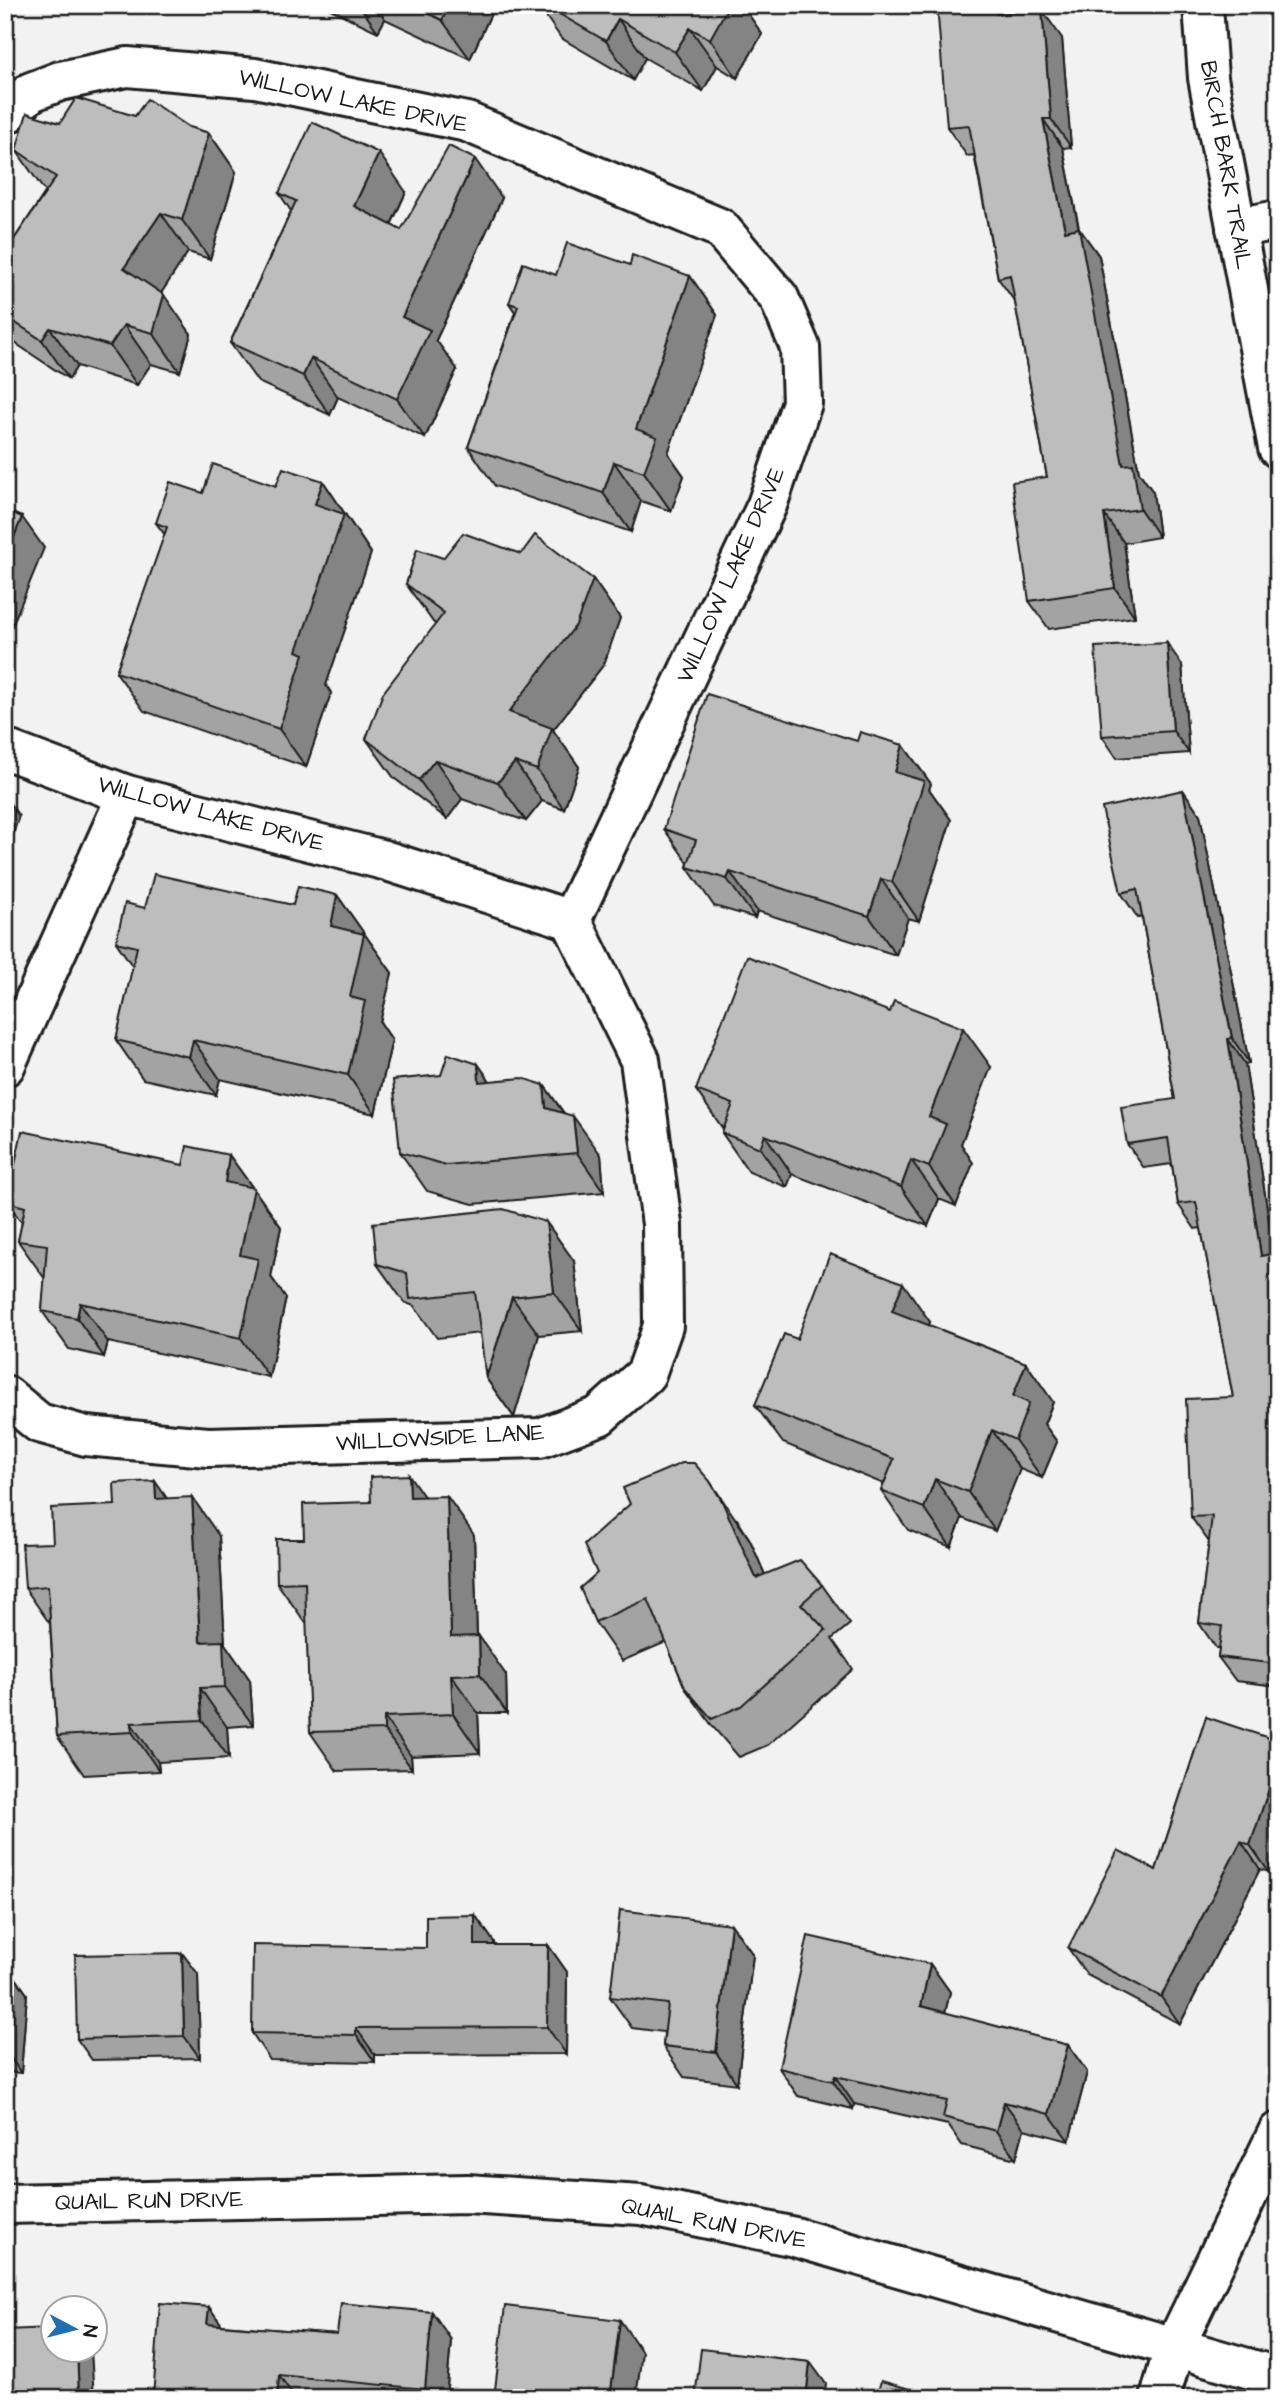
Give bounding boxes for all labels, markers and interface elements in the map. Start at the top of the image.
street label: BIRCH BARK TRAIL [1192,58,1260,272]
street label: WILLOW LAKE DRIVE [236,61,471,141]
street label: WILLOW LAKE DRIVE [669,462,793,688]
street label: WILLOW LAKE DRIVE [94,768,328,860]
street label: WILLOWSIDE LANE [335,1417,545,1459]
street label: QUAIL RUN DRIVE [55,2183,244,2219]
street label: QUAIL RUN DRIVE [618,2189,810,2257]
north arrow [38,2294,108,2364]
text: N [75,2323,104,2339]

